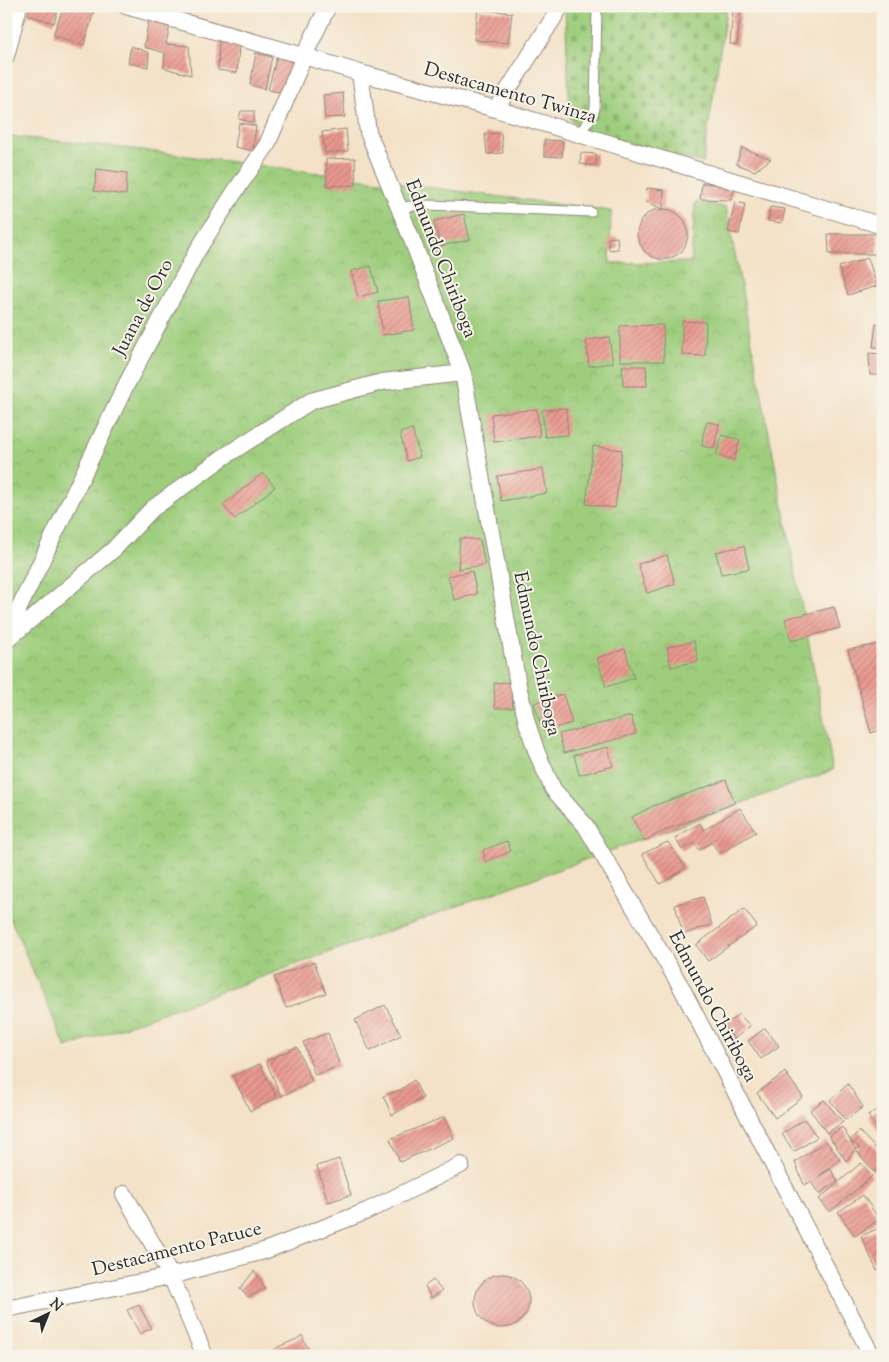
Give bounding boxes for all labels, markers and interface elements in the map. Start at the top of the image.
street label: Destacamento Twinza [420,56,600,132]
street label: Edmundo Chiriboga [397,176,483,342]
street label: Juana de Oro [107,255,181,362]
street label: Edmundo Chiriboga [505,569,567,739]
street label: Edmundo Chiriboga [661,927,763,1088]
street label: Destacamento Patuce [89,1216,265,1284]
north arrow [22,1290,72,1340]
text: N [45,1295,66,1317]

